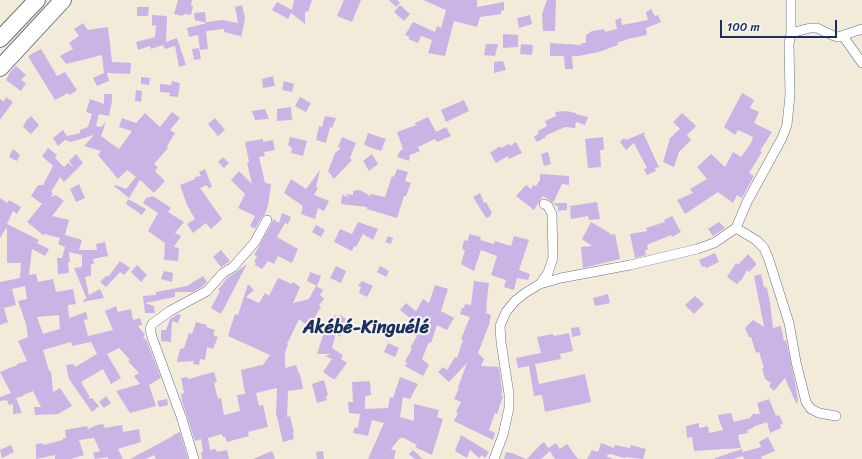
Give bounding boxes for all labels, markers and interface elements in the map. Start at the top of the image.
scale bar [722,12,839,38]
text: 100 m [727,16,760,38]
district label: Akébé-Kinguélé [303,317,429,339]

